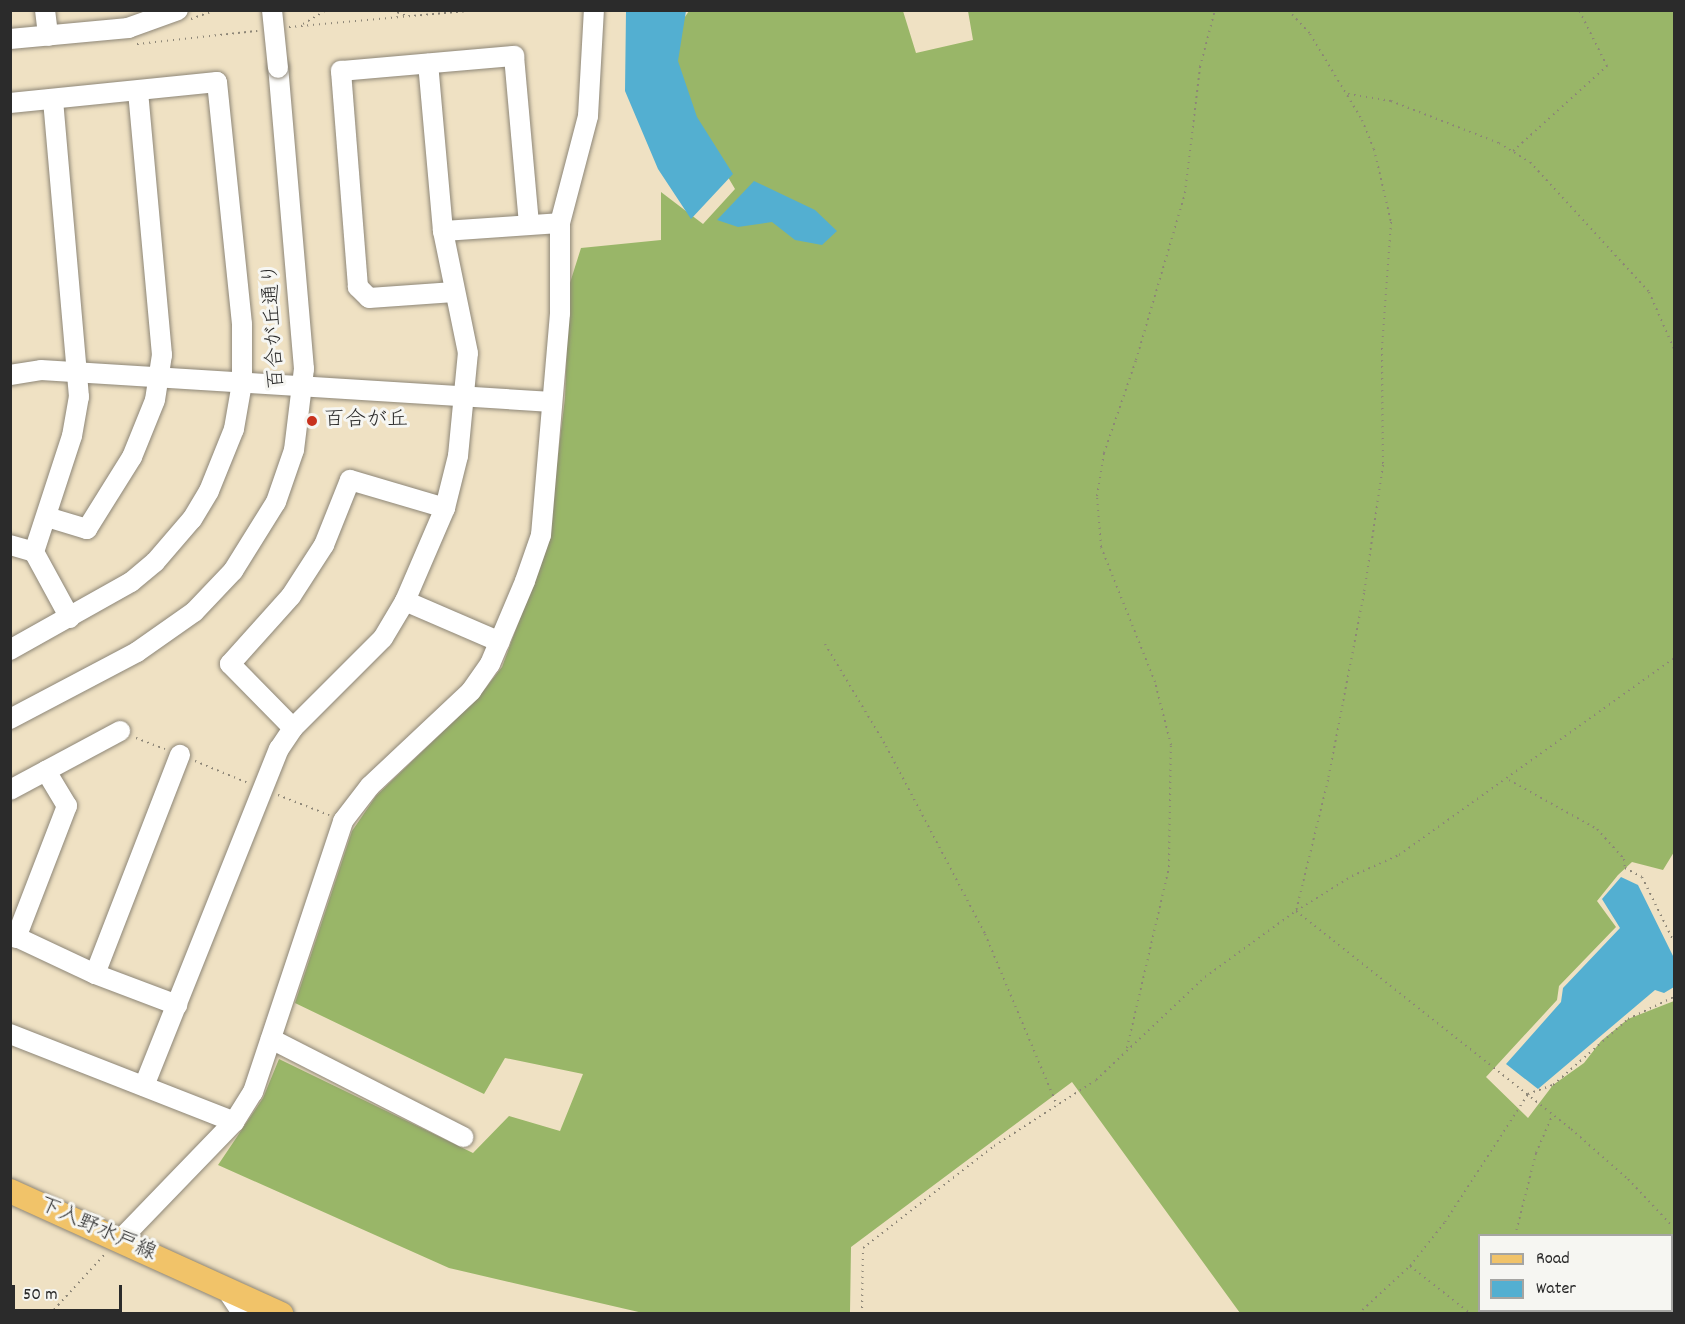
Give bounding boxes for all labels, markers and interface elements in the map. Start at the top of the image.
street label: 百合が丘通り [259,262,291,390]
place label: 百合が丘 [324,408,408,434]
marker: 百合が丘 [305,414,319,428]
street label: 下入野水戸線 [34,1193,160,1267]
legend [1478,1234,1673,1312]
text: Road [1536,1247,1570,1272]
scale bar [15,1273,124,1311]
text: Water [1536,1277,1576,1302]
text: 50 m [23,1283,58,1308]

